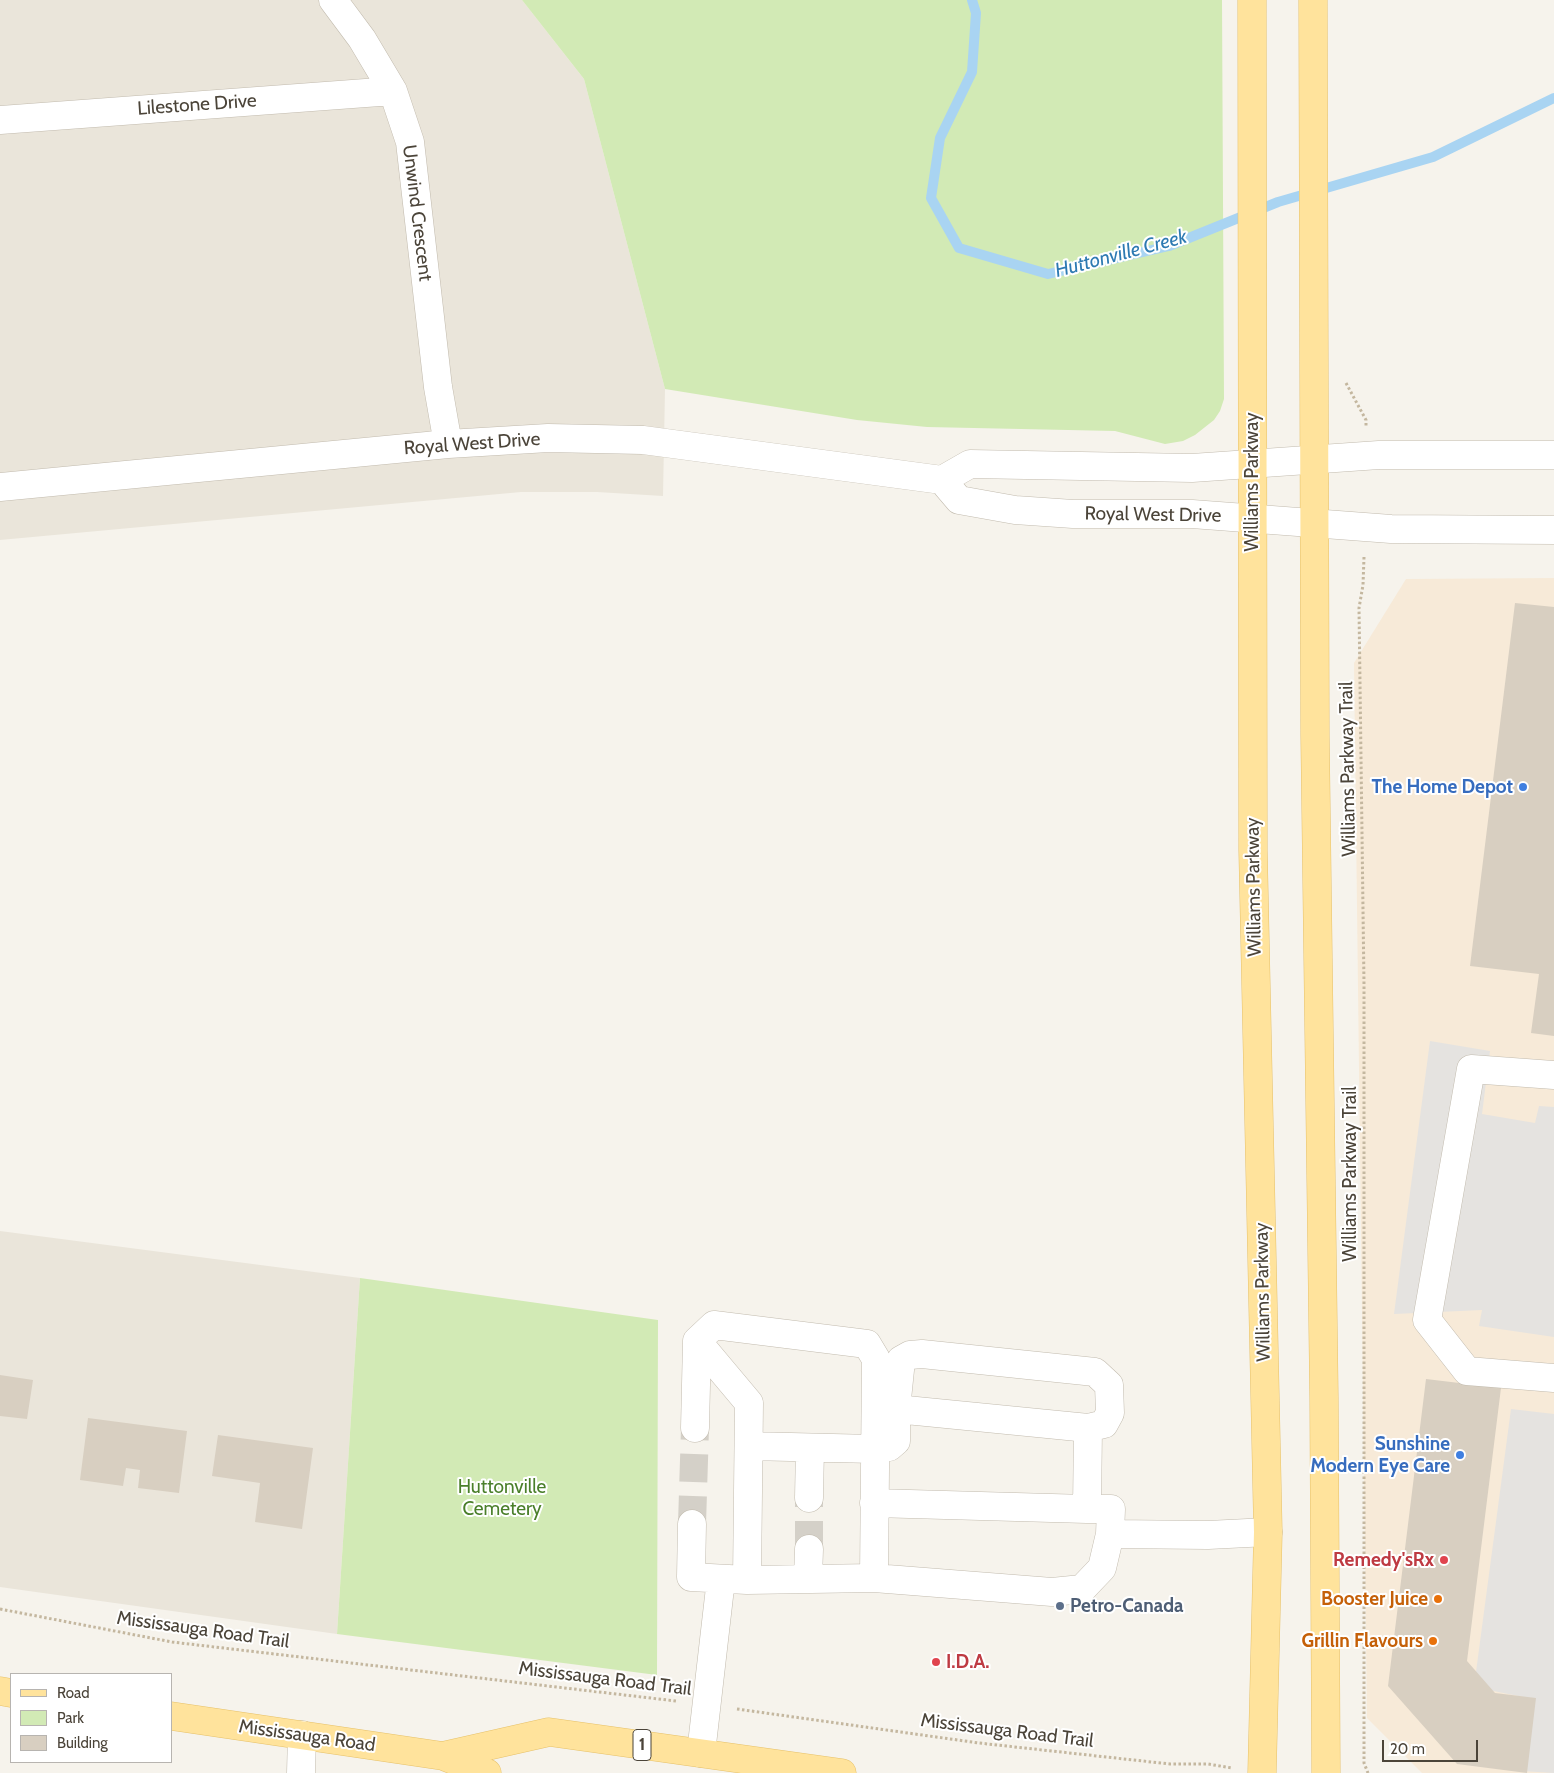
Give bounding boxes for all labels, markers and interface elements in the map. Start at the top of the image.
street label: Lilestone Drive [137,89,257,121]
street label: Unwind Crescent [397,144,437,282]
water label: Huttonville Creek [1052,225,1190,283]
street label: Williams Parkway [1241,412,1263,552]
street label: Royal West Drive [403,428,541,460]
street label: Royal West Drive [1084,502,1222,528]
street label: Williams Parkway Trail [1335,681,1361,857]
place label: The Home Depot [1372,776,1513,798]
marker: The Home Depot [1517,781,1529,793]
street label: Williams Parkway [1241,817,1267,957]
street label: Williams Parkway Trail [1339,1086,1361,1262]
street label: Williams Parkway [1250,1222,1276,1362]
place label: Sunshine Modern Eye Care [1310,1433,1450,1477]
marker: Sunshine Modern Eye Care [1454,1449,1466,1461]
park label: Huttonville Cemetery [458,1476,546,1520]
place label: Remedy'sRx [1333,1549,1434,1571]
marker: Remedy'sRx [1438,1554,1450,1566]
place label: Booster Juice [1321,1588,1428,1610]
marker: Booster Juice [1432,1593,1444,1605]
place label: Petro-Canada [1070,1595,1184,1617]
marker: Petro-Canada [1054,1600,1066,1612]
street label: Mississauga Road Trail [115,1607,291,1653]
place label: Grillin Flavours [1301,1630,1423,1652]
marker: Grillin Flavours [1427,1635,1439,1647]
place label: I.D.A. [946,1651,990,1673]
marker: I.D.A. [930,1656,942,1668]
street label: Mississauga Road Trail [517,1657,693,1701]
legend [10,1673,172,1763]
text: Road [57,1684,90,1702]
text: Park [57,1709,84,1727]
street label: Mississauga Road Trail [919,1709,1095,1753]
street label: Mississauga Road [237,1715,377,1757]
road number: 1 [633,1730,651,1760]
scale bar [1384,1730,1480,1762]
text: Building [57,1734,108,1752]
text: 20 m [1390,1740,1425,1758]

